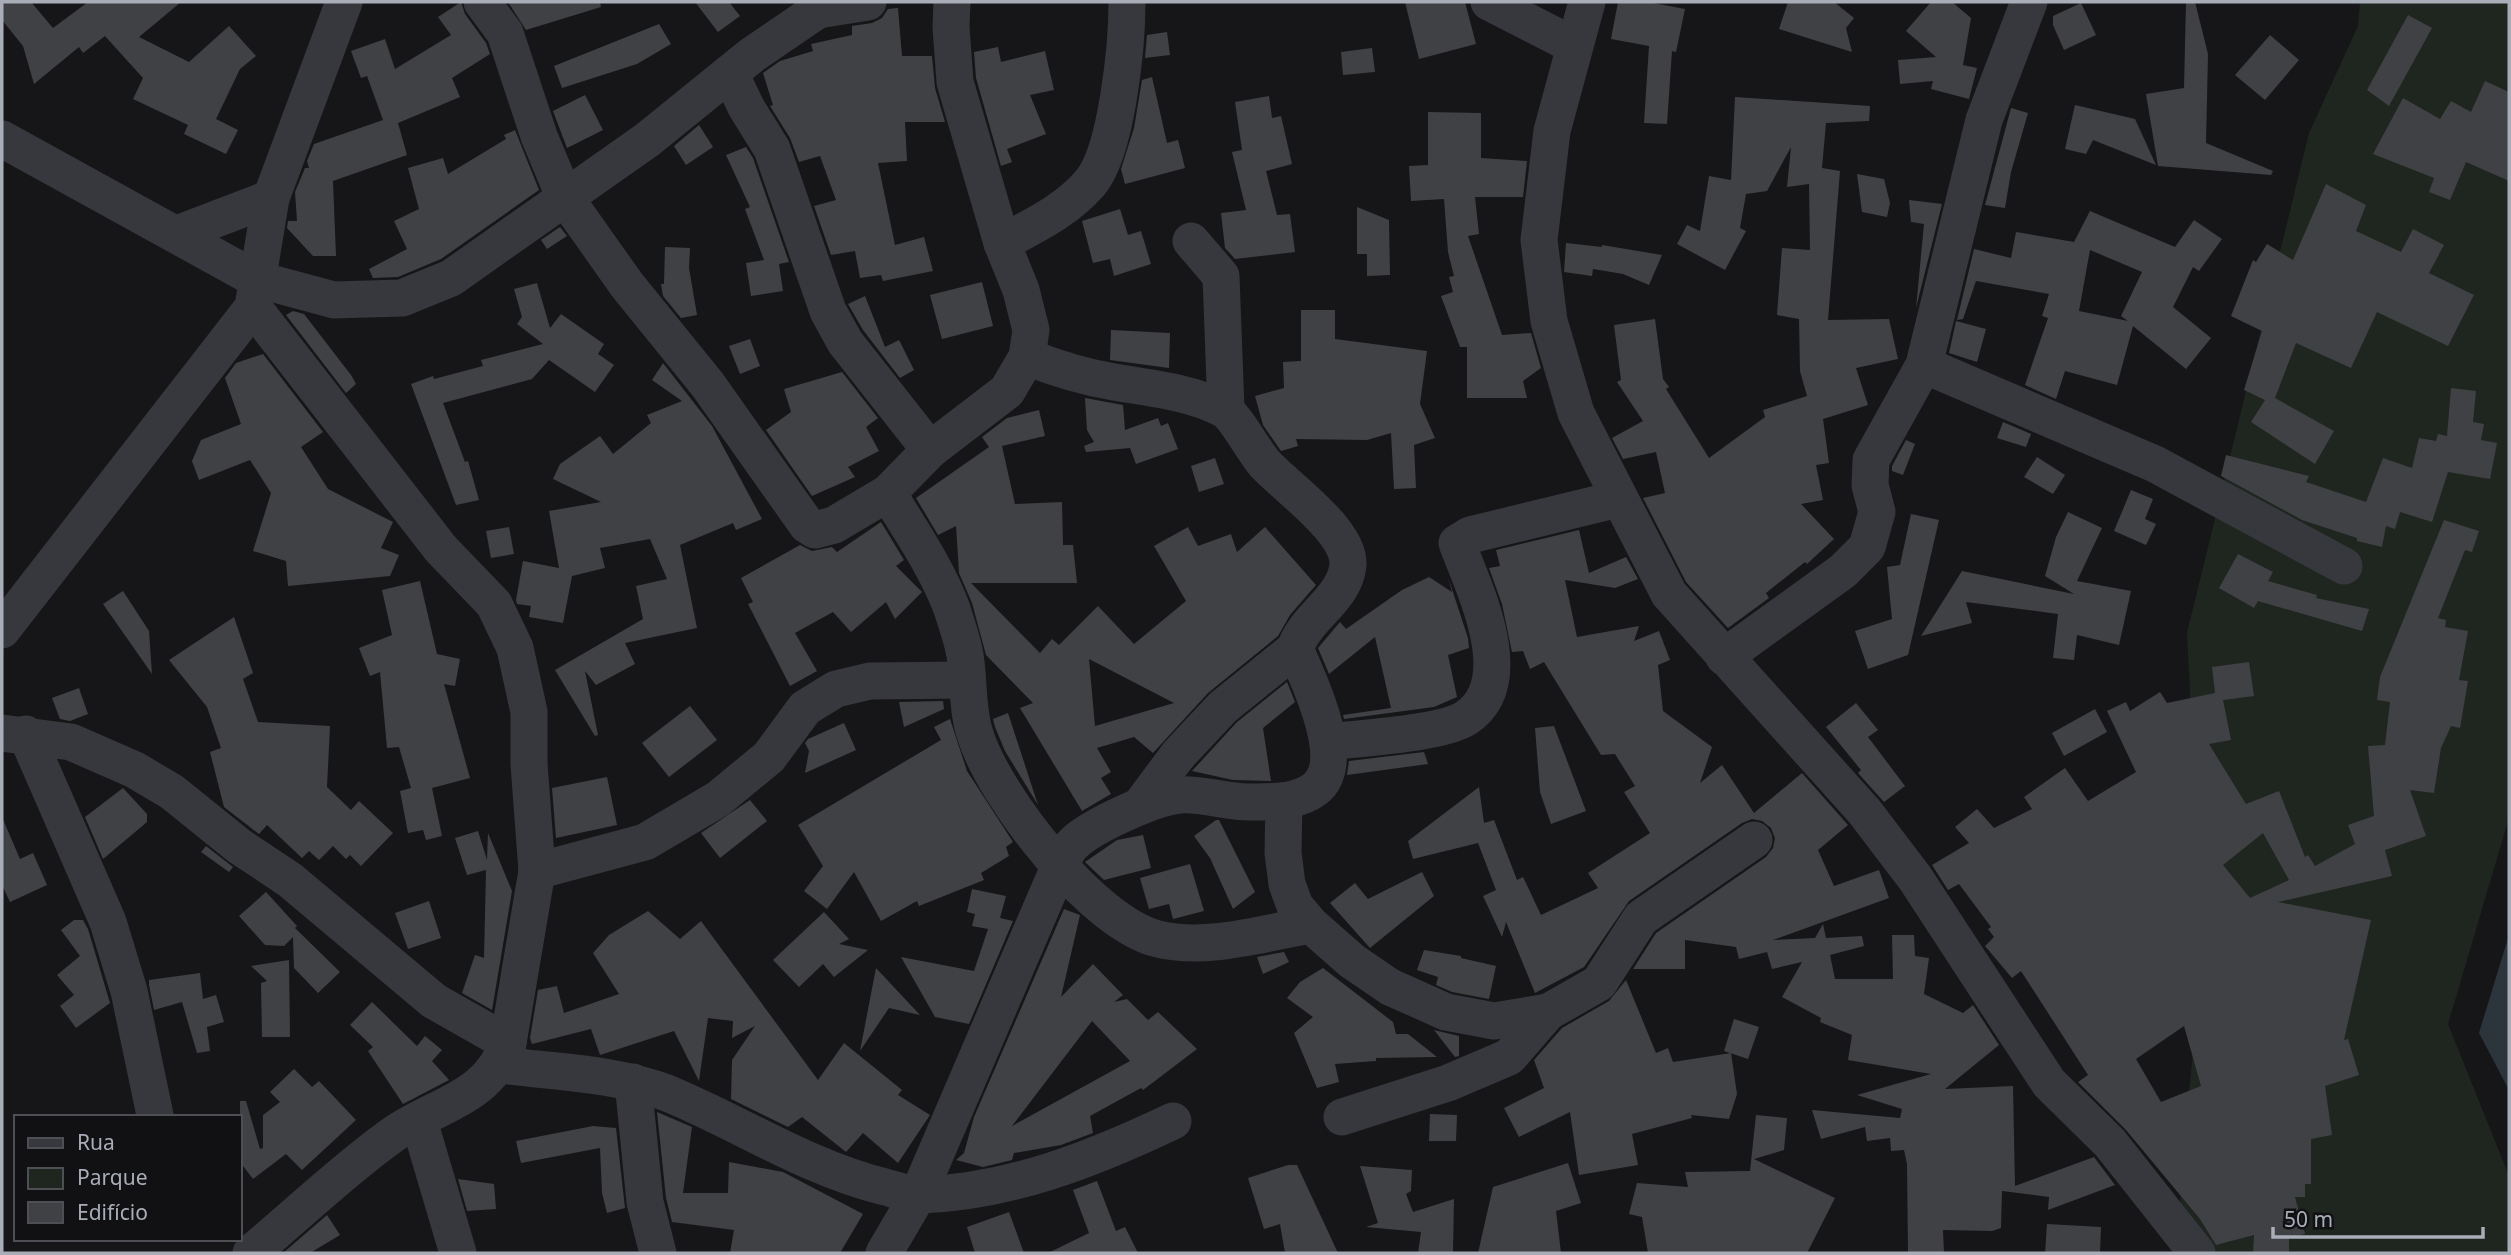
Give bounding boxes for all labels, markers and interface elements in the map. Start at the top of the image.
legend [14,1115,242,1241]
text: Rua [77,1128,115,1156]
text: Parque [77,1163,147,1191]
scale bar [2273,1196,2483,1240]
text: Edifício [77,1198,148,1226]
text: 50 m [2284,1205,2333,1233]

